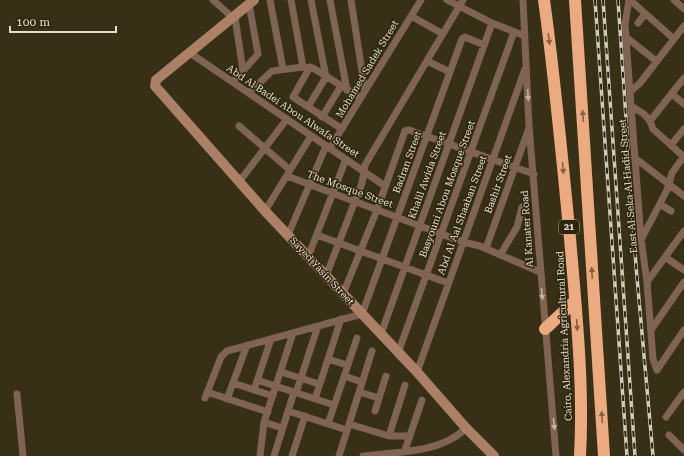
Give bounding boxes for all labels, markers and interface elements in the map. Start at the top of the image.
scale bar [10,8,116,34]
text: 100 m [16,15,50,29]
street label: Mohamed Sadek Street [333,18,401,120]
one-way arrow [546,32,552,45]
street label: Abd Al Badei Abou Alwafa Street [225,62,362,160]
one-way arrow [525,89,531,102]
one-way arrow [580,110,587,122]
street label: East Al Seka Al Hadid Street [617,118,639,254]
street label: Basyouni Abou Mosque Street [417,119,477,259]
street label: Badran Street [391,129,423,195]
street label: Khalil Awida Street [406,130,448,220]
street label: Bashir Street [482,153,514,215]
street label: Abd Al Aal Shaaban Street [435,154,489,276]
one-way arrow [560,162,567,174]
street label: The Mosque Street [305,168,395,210]
street label: Al Kanater Road [519,189,535,268]
road number: 21 [559,220,579,234]
street label: Sayed Yasin Street [288,235,356,307]
street label: Cairo, Alexandria Agricultural Road [554,250,574,421]
one-way arrow [589,267,596,279]
one-way arrow [539,288,545,300]
one-way arrow [573,319,580,331]
one-way arrow [598,411,605,423]
one-way arrow [550,418,557,430]

